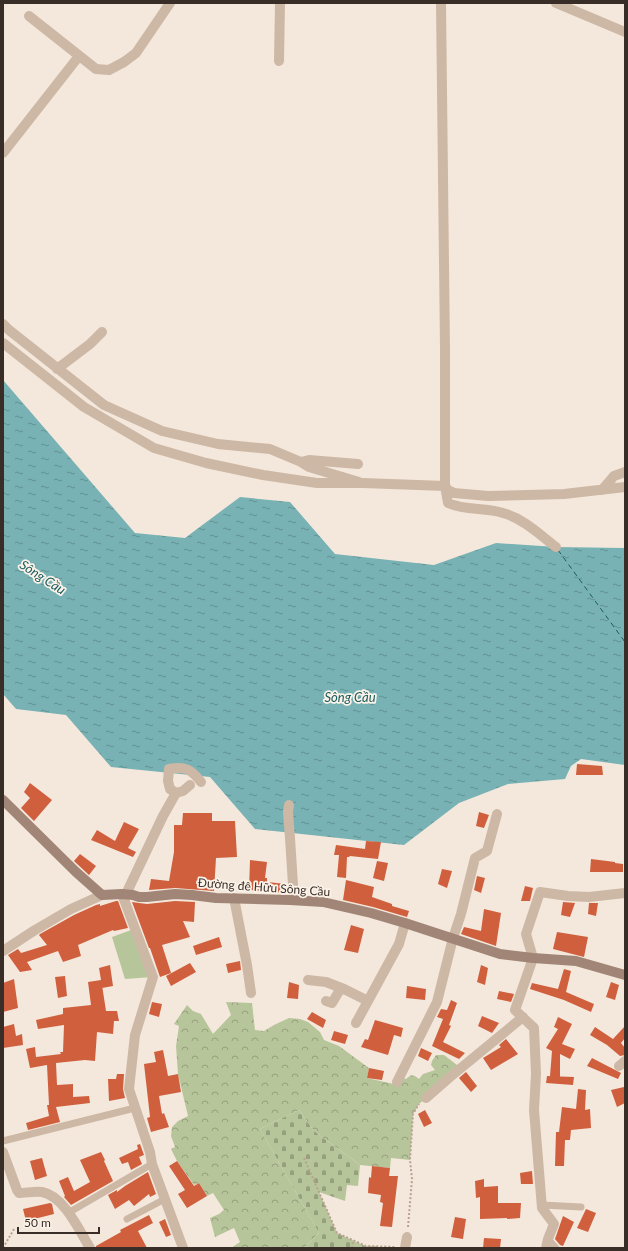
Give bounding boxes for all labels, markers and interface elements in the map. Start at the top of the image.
water label: Sông Cầu [17,556,69,598]
water label: Sông Cầu [324,689,376,705]
street label: Đường đê Hữu Sông Cầu [197,875,331,899]
scale bar [18,1209,99,1235]
text: 50 m [24,1215,51,1230]

